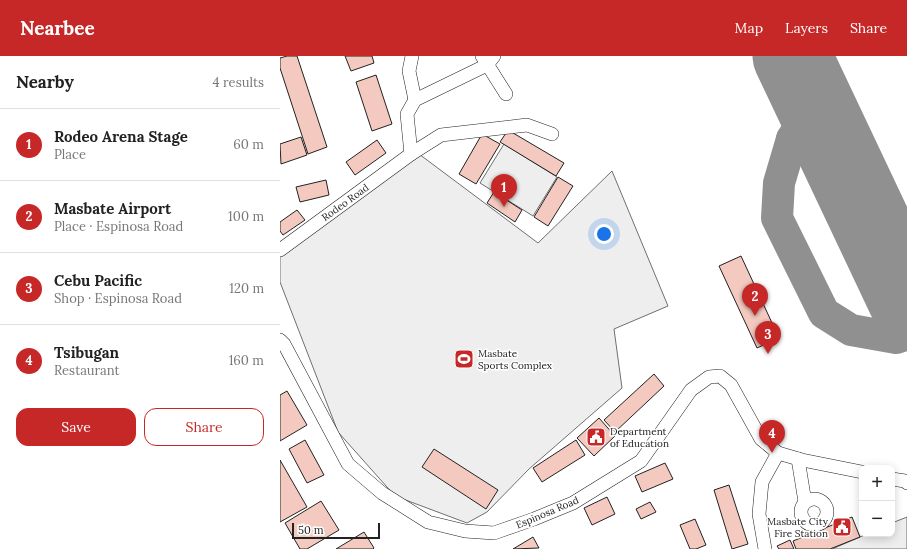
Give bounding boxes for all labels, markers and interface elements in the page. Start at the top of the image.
text: Nearbee [20,16,95,40]
text: Map [735,19,763,37]
text: Layers [785,19,828,37]
text: Share [850,19,887,37]
text: Nearby [16,71,74,93]
text: 4 results [213,74,264,91]
text: Rodeo Arena Stage [54,127,188,146]
text: 1 [26,136,32,153]
text: 60 m [233,136,264,153]
text: Place [54,146,86,163]
pin: 1 [491,174,517,207]
street label: Rodeo Road [319,181,371,224]
text: Masbate Airport [54,199,171,218]
text: 2 [26,208,32,225]
text: 100 m [228,208,264,225]
text: Place · Espinosa Road [54,218,183,235]
your location [594,224,614,244]
text: Cebu Pacific [54,271,142,290]
text: 3 [25,280,33,297]
text: 120 m [229,280,264,297]
pin: 2 [742,283,768,316]
text: Shop · Espinosa Road [54,290,182,307]
pin: 3 [755,321,781,354]
text: Tsibugan [54,343,119,362]
place label: Masbate Sports Complex [478,347,553,372]
sports icon: Masbate Sports Complex [453,348,475,370]
text: 4 [25,352,33,369]
text: 160 m [229,352,264,369]
text: Restaurant [54,362,120,379]
button: Save [16,408,136,446]
button: Share [144,408,264,446]
pin: 4 [759,420,785,453]
place label: Department of Education [610,425,669,450]
public building icon: Department of Education [585,426,607,448]
map controls [859,465,895,537]
button: + [859,465,895,501]
street label: Espinosa Road [514,493,581,532]
button: − [859,501,895,537]
place label: Masbate City Fire Station [767,515,829,540]
public building icon: Masbate City Fire Station [831,516,853,538]
scale bar [292,521,380,540]
text: 50 m [298,523,324,537]

